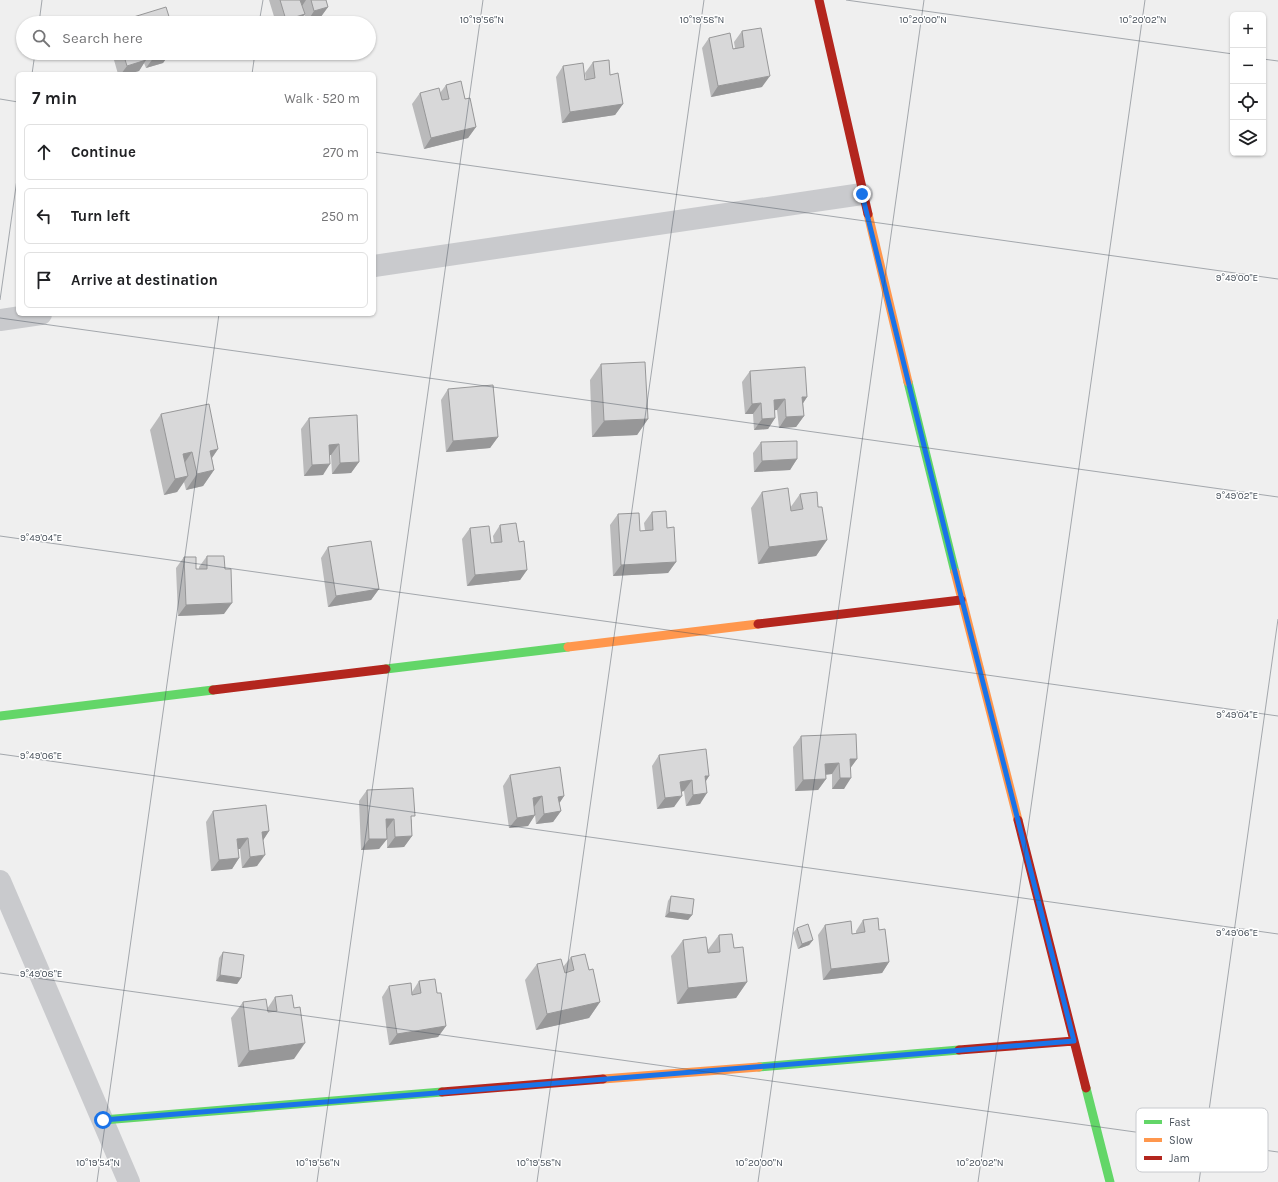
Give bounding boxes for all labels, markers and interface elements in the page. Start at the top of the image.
map controls [1230,12,1266,156]
button: + [1230,12,1266,48]
text: 10°19'56"N [460,14,504,26]
text: 10°19'58"N [680,14,724,26]
text: 10°20'00"N [899,14,947,26]
text: 10°20'02"N [1119,14,1167,26]
search box [16,16,376,60]
icon: search [30,27,52,49]
text: Search here [62,29,143,47]
button: − [1230,48,1266,84]
button: locate [1230,84,1266,120]
text: 7 min [32,88,77,108]
text: Walk · 520 m [284,91,360,106]
button: layers [1230,120,1266,156]
icon: ahead [33,141,55,163]
text: Continue [71,143,136,161]
text: 270 m [322,145,359,160]
route end [853,185,871,203]
icon: left [33,205,55,227]
text: Turn left [71,207,130,225]
text: 250 m [321,209,359,224]
icon: arrive [33,269,55,291]
text: Arrive at destination [71,271,218,289]
text: 9°49'00"E [1216,272,1258,284]
text: 9°49'02"E [1216,490,1258,502]
text: 9°49'04"E [20,532,62,544]
text: 9°49'04"E [1216,709,1258,721]
text: 9°49'06"E [20,750,62,762]
text: 9°49'06"E [1216,927,1258,939]
text: 9°49'08"E [20,968,62,980]
legend [1136,1108,1268,1172]
route start [94,1111,112,1129]
text: Fast [1169,1116,1190,1129]
text: Slow [1169,1134,1193,1147]
text: Jam [1169,1152,1190,1165]
text: 10°19'54"N [76,1157,120,1169]
text: 10°19'56"N [296,1157,340,1169]
text: 10°19'58"N [517,1157,561,1169]
text: 10°20'00"N [735,1157,783,1169]
text: 10°20'02"N [956,1157,1004,1169]

